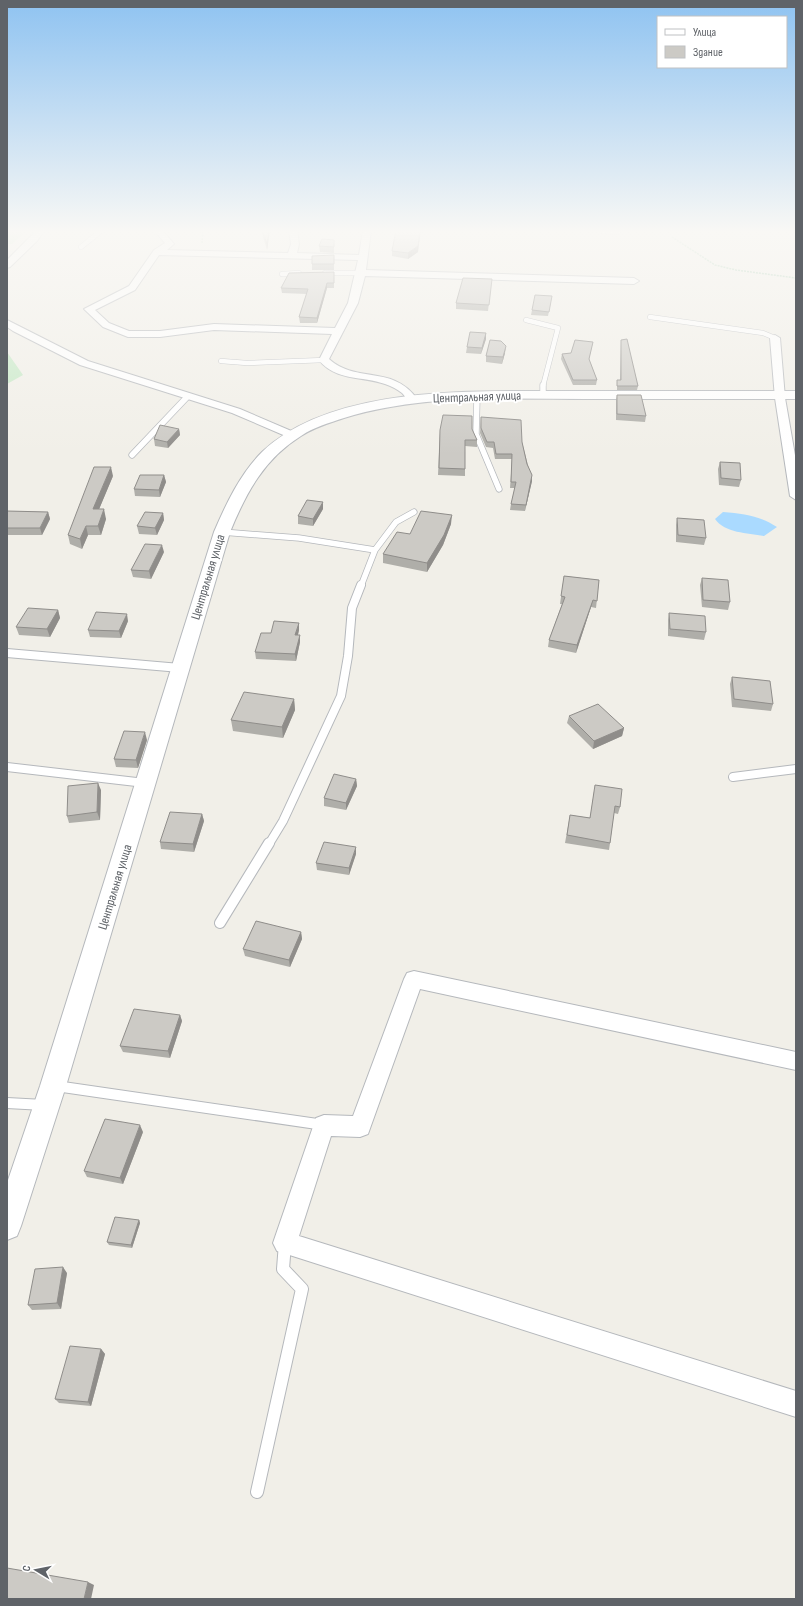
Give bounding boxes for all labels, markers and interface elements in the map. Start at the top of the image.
legend [657,16,787,68]
text: Улица [693,25,717,40]
text: Здание [693,45,723,60]
street label: Центральная улица [433,387,521,407]
street label: Центральная улица [187,532,229,622]
street label: Центральная улица [94,842,136,932]
north arrow [16,1550,56,1590]
text: С [20,1564,34,1572]

